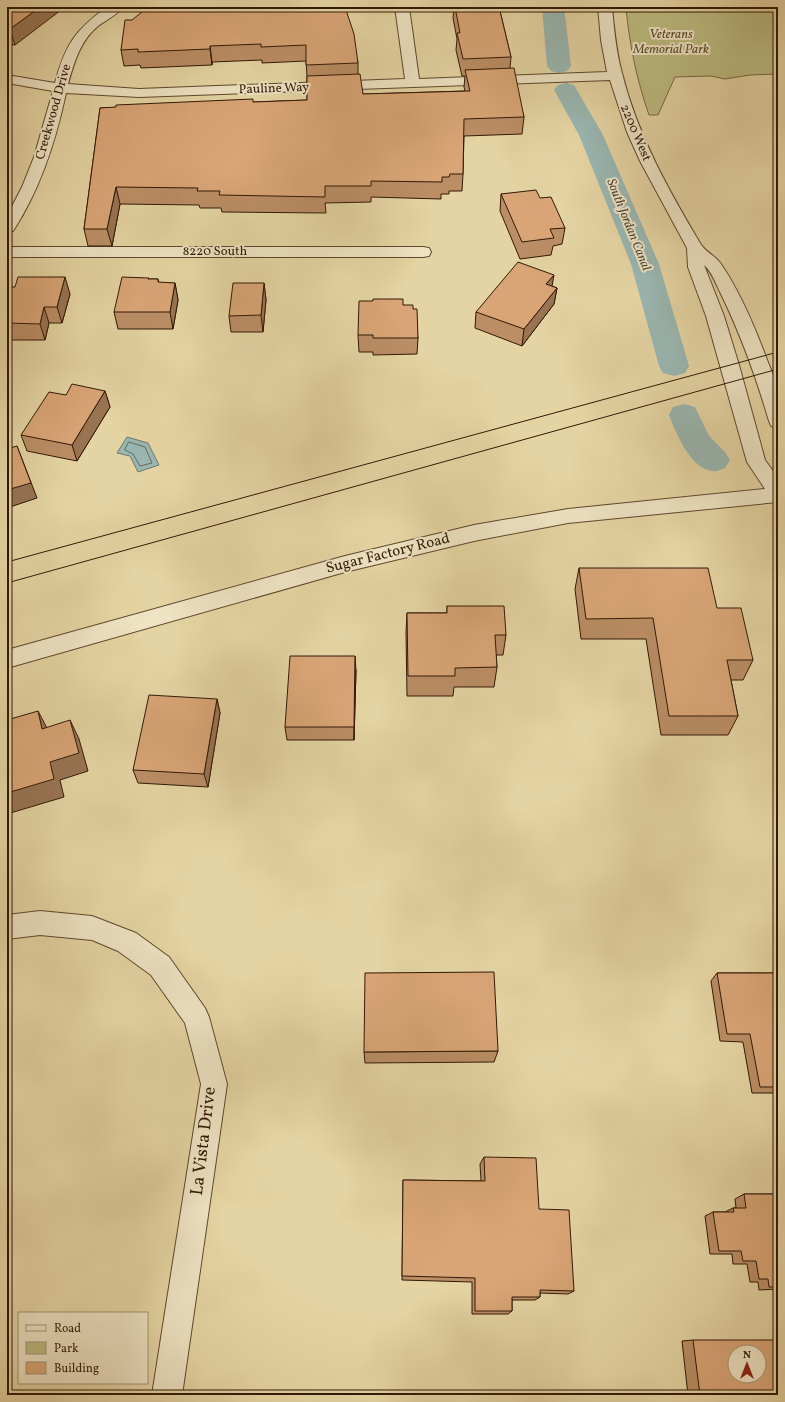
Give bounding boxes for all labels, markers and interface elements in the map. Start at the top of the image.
park label: Veterans Memorial Park [632,26,709,59]
street label: Creekwood Drive [32,62,76,162]
street label: Pauline Way [238,79,310,99]
street label: 2200 West [615,102,655,165]
water label: South Jordan Canal [601,176,655,274]
street label: 8220 South [183,243,248,261]
street label: Sugar Factory Road [324,528,452,580]
street label: La Vista Drive [185,1085,223,1197]
legend [18,1312,148,1384]
text: Road [54,1321,81,1337]
text: Park [54,1341,79,1357]
north arrow [727,1344,767,1384]
text: N [743,1348,751,1363]
text: Building [54,1361,99,1377]

